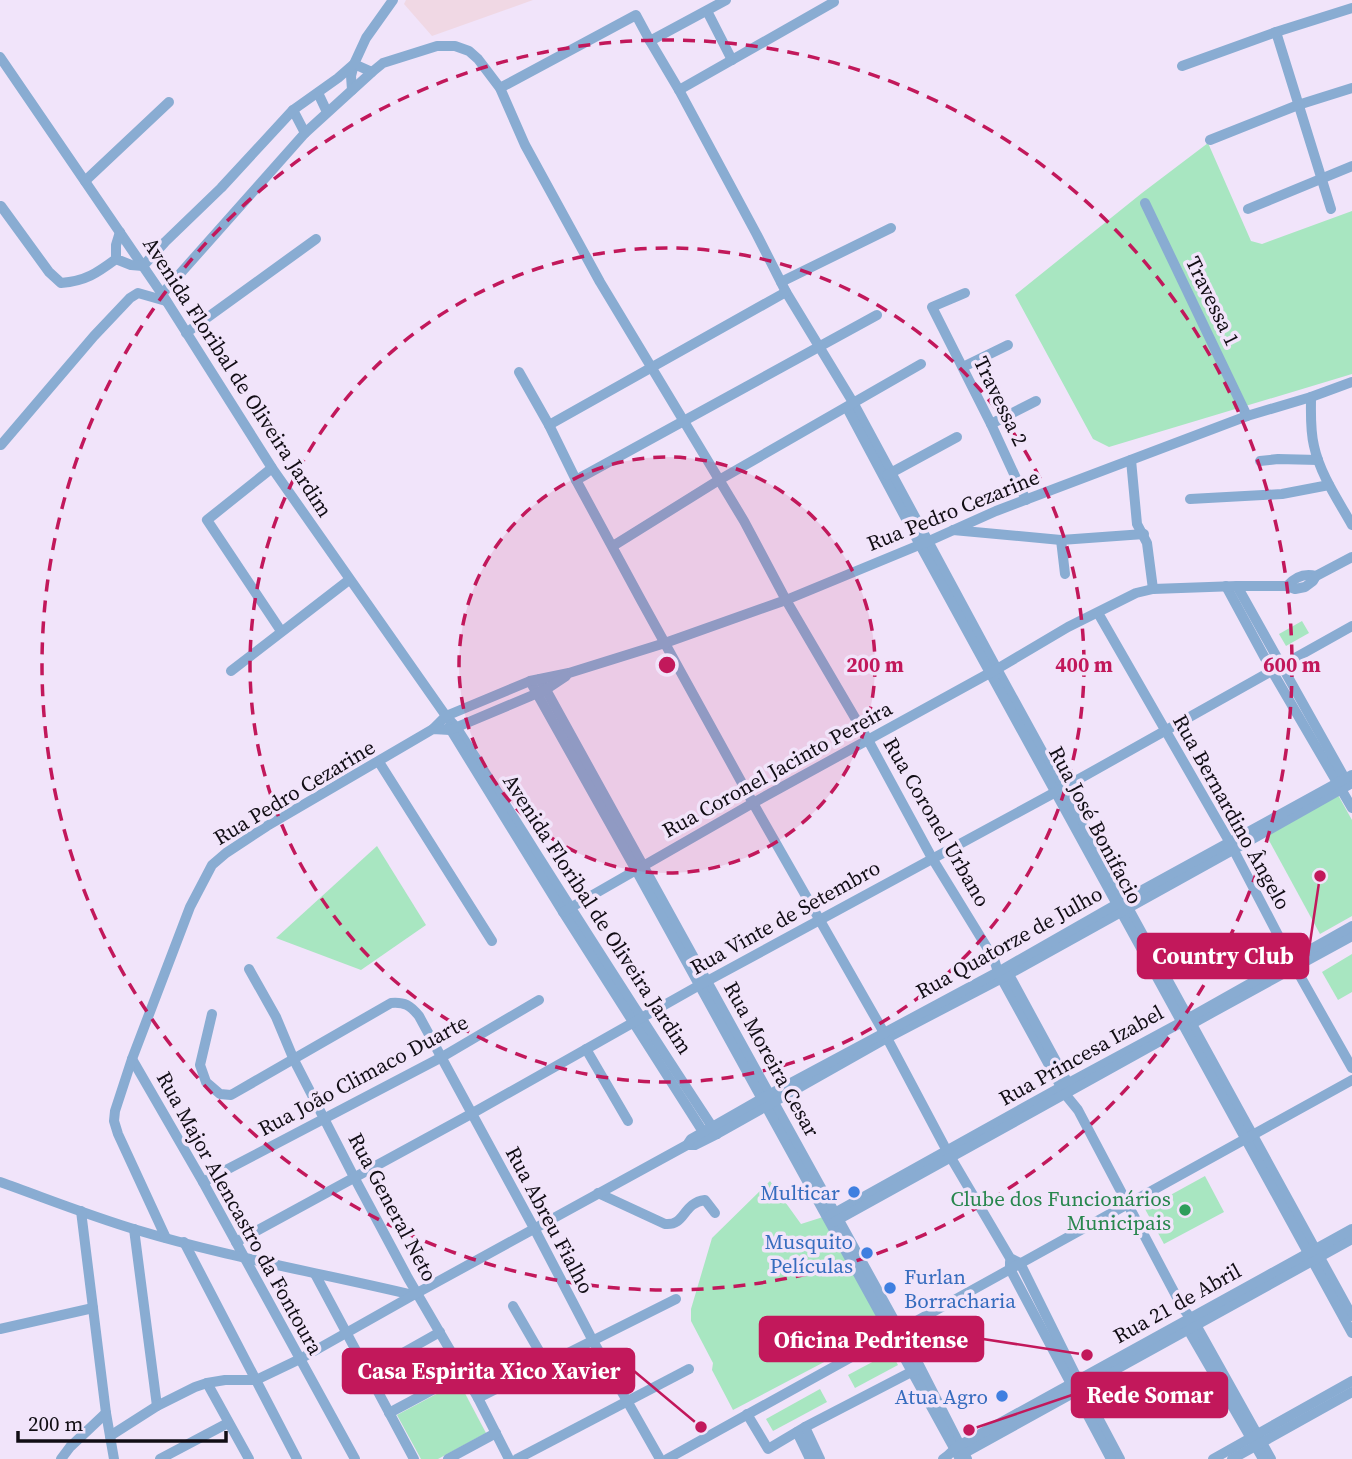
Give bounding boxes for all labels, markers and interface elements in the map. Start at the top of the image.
street label: Avenida Floribal de Oliveira Jardim [136,231,340,523]
street label: Travessa 1 [1179,251,1247,351]
street label: Travessa 2 [967,351,1035,451]
street label: Rua Pedro Cezarine [862,462,1044,558]
text: 200 m [846,650,904,679]
text: 400 m [1055,650,1113,679]
text: 600 m [1263,650,1321,679]
centre of rings [655,653,679,677]
street label: Rua Coronel Jacinto Pereira [657,693,897,844]
street label: Rua Bernardino Ângelo [1166,709,1298,915]
street label: Rua Pedro Cezarine [208,732,380,852]
street label: Rua Coronel Urbano [877,732,997,912]
street label: Rua José Bonifacio [1042,741,1150,909]
street label: Avenida Floribal de Oliveira Jardim [496,768,700,1060]
street label: Rua Vinte de Setembro [685,853,885,981]
street label: Rua Quatorze de Julho [911,879,1107,1005]
callout: Country Club [1138,934,1308,978]
text: Country Club [1152,940,1294,972]
street label: Rua Moreira Cesar [717,976,827,1142]
street label: Rua Princesa Izabel [994,998,1168,1112]
street label: Rua João Climaco Duarte [253,1007,473,1143]
street label: Rua Major Alencastro da Fontoura [150,1066,330,1360]
street label: Rua General Neto [342,1128,444,1286]
street label: Rua Abreu Fialho [499,1141,601,1299]
place label: Multicar [760,1178,840,1207]
marker: Multicar [846,1184,862,1200]
place label: Clube dos Funcionários Municipais [950,1184,1171,1237]
marker: Clube dos Funcionários Municipais [1177,1202,1193,1218]
place label: Musquito Películas [765,1227,853,1280]
marker: Musquito Películas [859,1245,875,1261]
street label: Rua 21 de Abril [1108,1256,1246,1350]
place label: Furlan Borracharia [904,1262,1016,1315]
marker: Furlan Borracharia [882,1280,898,1296]
callout: Oficina Pedritense [760,1317,983,1361]
text: Oficina Pedritense [774,1324,968,1356]
callout: Casa Espirita Xico Xavier [343,1349,634,1393]
text: Casa Espirita Xico Xavier [358,1355,621,1387]
callout: Rede Somar [1072,1373,1227,1417]
text: Rede Somar [1087,1379,1214,1411]
place label: Atua Agro [895,1382,988,1411]
marker: Atua Agro [994,1388,1010,1404]
scale bar [18,1400,226,1444]
text: 200 m [28,1409,83,1438]

